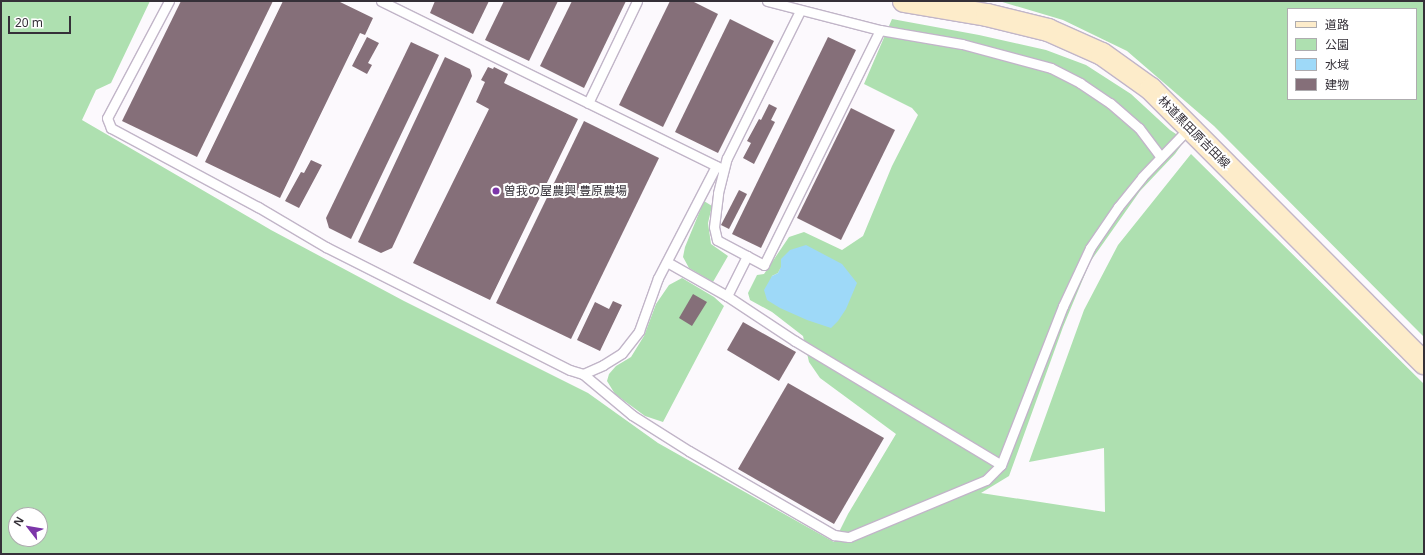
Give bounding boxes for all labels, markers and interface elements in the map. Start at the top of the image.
scale bar [10,8,73,34]
legend [1287,8,1417,100]
text: 20 m [15,14,43,31]
text: 道路 [1325,16,1349,33]
text: 公園 [1325,36,1349,53]
text: 水域 [1325,56,1349,73]
text: 建物 [1325,76,1349,93]
street label: 林道黒田原吉田線 [1155,93,1233,171]
place label: 曽我の屋農興 豊原農場 [504,184,627,198]
marker: 曽我の屋農興 豊原農場 [491,186,501,196]
north arrow [8,507,48,547]
text: N [9,513,27,529]

